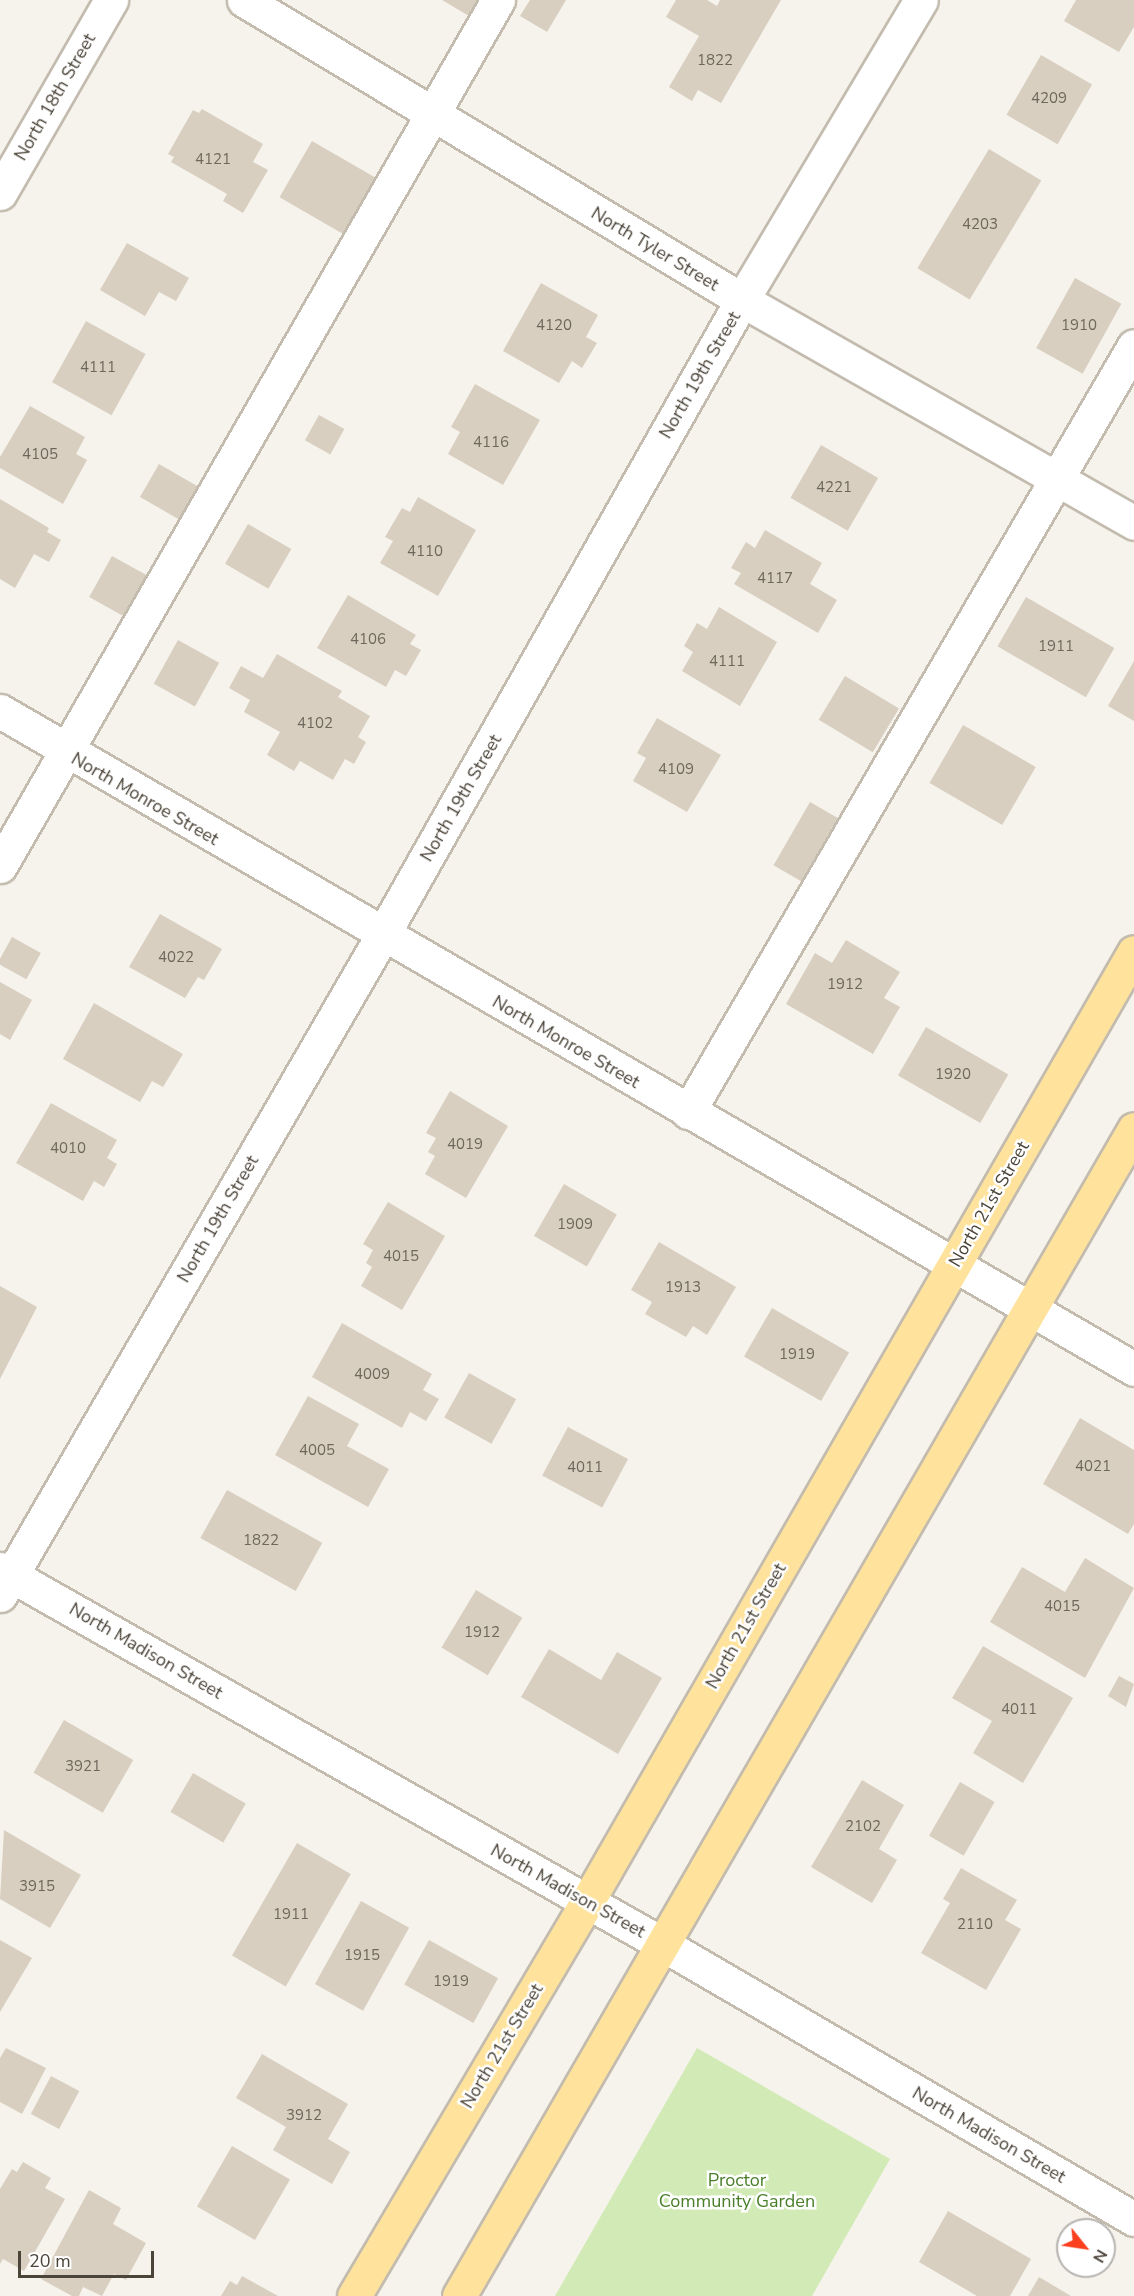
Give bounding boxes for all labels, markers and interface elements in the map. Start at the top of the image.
street label: North 18th Street [10,30,100,164]
house number: 1822 [697,52,733,70]
house number: 4209 [1031,90,1067,108]
house number: 4121 [195,151,231,169]
street label: North Tyler Street [587,202,723,296]
house number: 4203 [962,216,998,234]
street label: North 19th Street [655,308,745,442]
house number: 4120 [536,317,572,335]
house number: 1910 [1061,317,1097,335]
house number: 4111 [80,359,116,377]
house number: 4116 [473,434,509,452]
house number: 4105 [22,446,58,464]
house number: 4221 [816,479,852,497]
house number: 4110 [407,543,443,561]
house number: 4117 [757,570,793,588]
house number: 4106 [350,631,386,649]
house number: 1911 [1038,638,1074,656]
house number: 4111 [709,653,745,671]
house number: 4102 [297,715,333,733]
street label: North 19th Street [416,731,506,865]
street label: North Monroe Street [67,748,223,850]
house number: 4109 [658,761,694,779]
house number: 4022 [158,949,194,967]
house number: 1912 [827,976,863,994]
street label: North Monroe Street [488,991,644,1093]
house number: 1920 [935,1066,971,1084]
house number: 4019 [447,1136,483,1154]
street label: North 21st Street [944,1137,1034,1271]
house number: 4010 [50,1140,86,1158]
street label: North 19th Street [173,1152,263,1286]
house number: 1909 [557,1216,593,1234]
house number: 4015 [383,1248,419,1266]
house number: 1913 [665,1279,701,1297]
house number: 1919 [779,1346,815,1364]
house number: 4009 [354,1366,390,1384]
house number: 4005 [299,1442,335,1460]
house number: 4021 [1075,1458,1111,1476]
house number: 4011 [567,1459,603,1477]
house number: 1822 [243,1532,279,1550]
street label: North 21st Street [701,1559,791,1693]
street label: North Madison Street [65,1598,227,1704]
house number: 4015 [1044,1598,1080,1616]
house number: 1912 [464,1624,500,1642]
house number: 4011 [1001,1701,1037,1719]
house number: 3921 [65,1758,101,1776]
house number: 2102 [845,1818,881,1836]
street label: North Madison Street [487,1839,649,1943]
house number: 3915 [19,1878,55,1896]
house number: 1911 [273,1906,309,1924]
house number: 2110 [957,1916,993,1934]
house number: 1915 [344,1947,380,1965]
house number: 1919 [433,1973,469,1991]
street label: North 21st Street [456,1980,548,2112]
street label: North Madison Street [908,2082,1070,2188]
house number: 3912 [286,2107,322,2125]
park label: Proctor Community Garden [659,2170,815,2212]
north arrow [1056,2218,1116,2278]
scale bar [21,2239,158,2277]
text: N [1087,2245,1112,2267]
text: 20 m [29,2249,71,2273]

